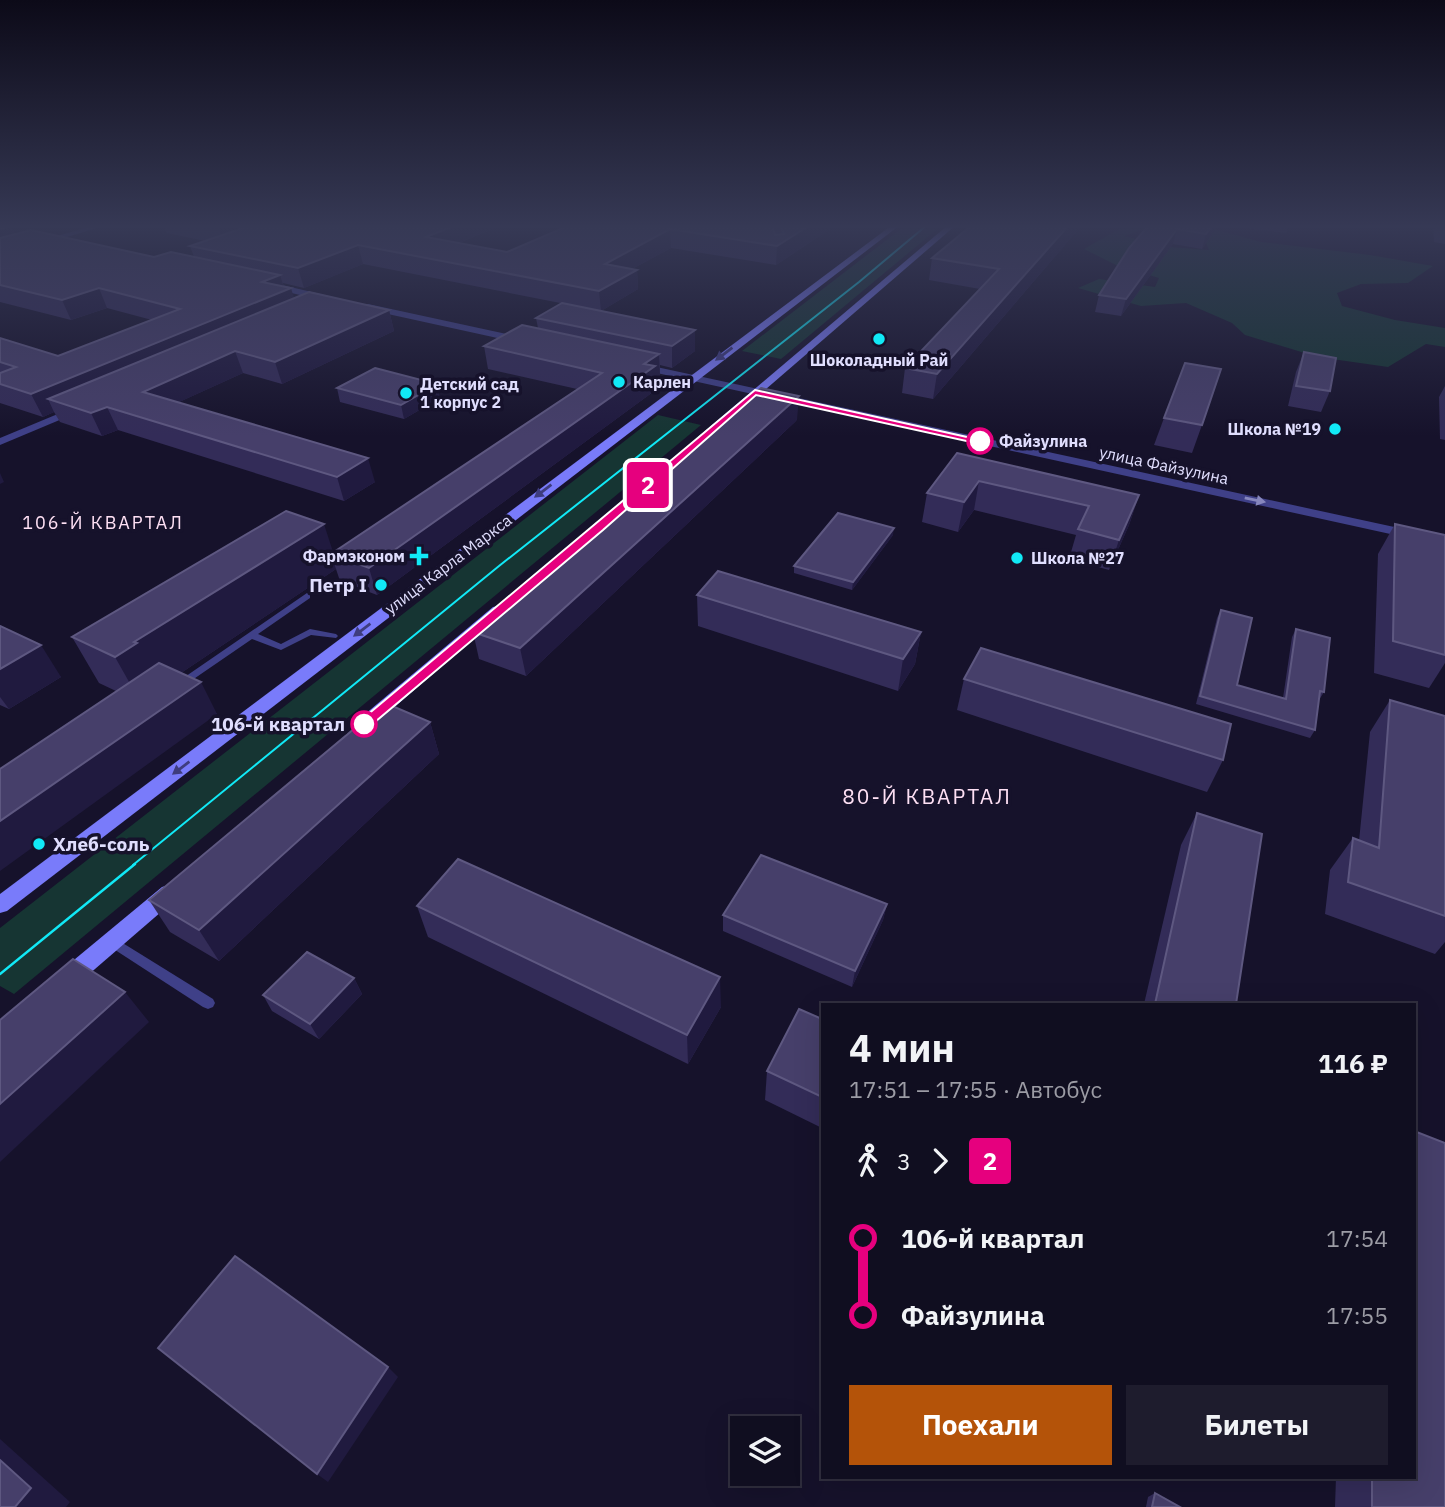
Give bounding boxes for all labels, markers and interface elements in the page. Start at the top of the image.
marker: Шоколадный Рай [871,331,887,347]
one-way arrow [715,347,733,361]
place label: Шоколадный Рай [810,350,948,370]
place label: Карлен [633,372,691,392]
place label: Детский сад 1 корпус 2 [420,374,519,412]
marker: Карлен [611,374,627,390]
marker: Детский сад 1 корпус 2 [398,385,414,401]
place label: Школа №19 [1228,419,1321,439]
marker: Школа №19 [1327,421,1343,437]
marker: Файзулина [967,428,993,454]
place label: Файзулина [999,431,1087,451]
street label: улица Файзулина [1098,442,1231,489]
line badge: 2 [625,462,671,508]
text: 2 [641,469,655,501]
one-way arrow [534,484,552,498]
one-way arrow [1244,495,1266,506]
street label: улица Карла Маркса [381,509,516,618]
district label: 106-Й КВАРТАЛ [22,511,184,534]
place label: Фармэконом [303,546,405,566]
marker: Фармэконом [411,548,427,564]
place label: Школа №27 [1031,548,1124,568]
marker: Школа №27 [1009,550,1025,566]
place label: Петр I [309,573,367,597]
marker: Петр I [373,577,389,593]
one-way arrow [353,622,371,636]
marker: 106-й квартал [351,711,377,737]
place label: 106-й квартал [211,712,345,736]
one-way arrow [172,760,190,774]
district label: 80-Й КВАРТАЛ [842,782,1012,810]
place label: Хлеб-соль [53,832,150,856]
marker: Хлеб-соль [31,836,47,852]
text: 4 мин [849,1023,955,1072]
text: 116 ₽ [1318,1046,1388,1080]
text: 17:51 – 17:55 · Автобус [849,1074,1102,1104]
icon: walk [849,1142,887,1180]
icon: forward [921,1142,959,1180]
text: 2 [983,1145,997,1177]
text: 3 [897,1146,911,1176]
text: 106-й квартал [901,1221,1085,1255]
text: 17:54 [1326,1223,1388,1253]
text: Файзулина [901,1298,1045,1332]
text: 17:55 [1326,1300,1388,1330]
button: Поехали [849,1385,1112,1465]
button: Билеты [1126,1385,1388,1465]
map controls [730,1416,800,1486]
button: layers [730,1416,800,1486]

